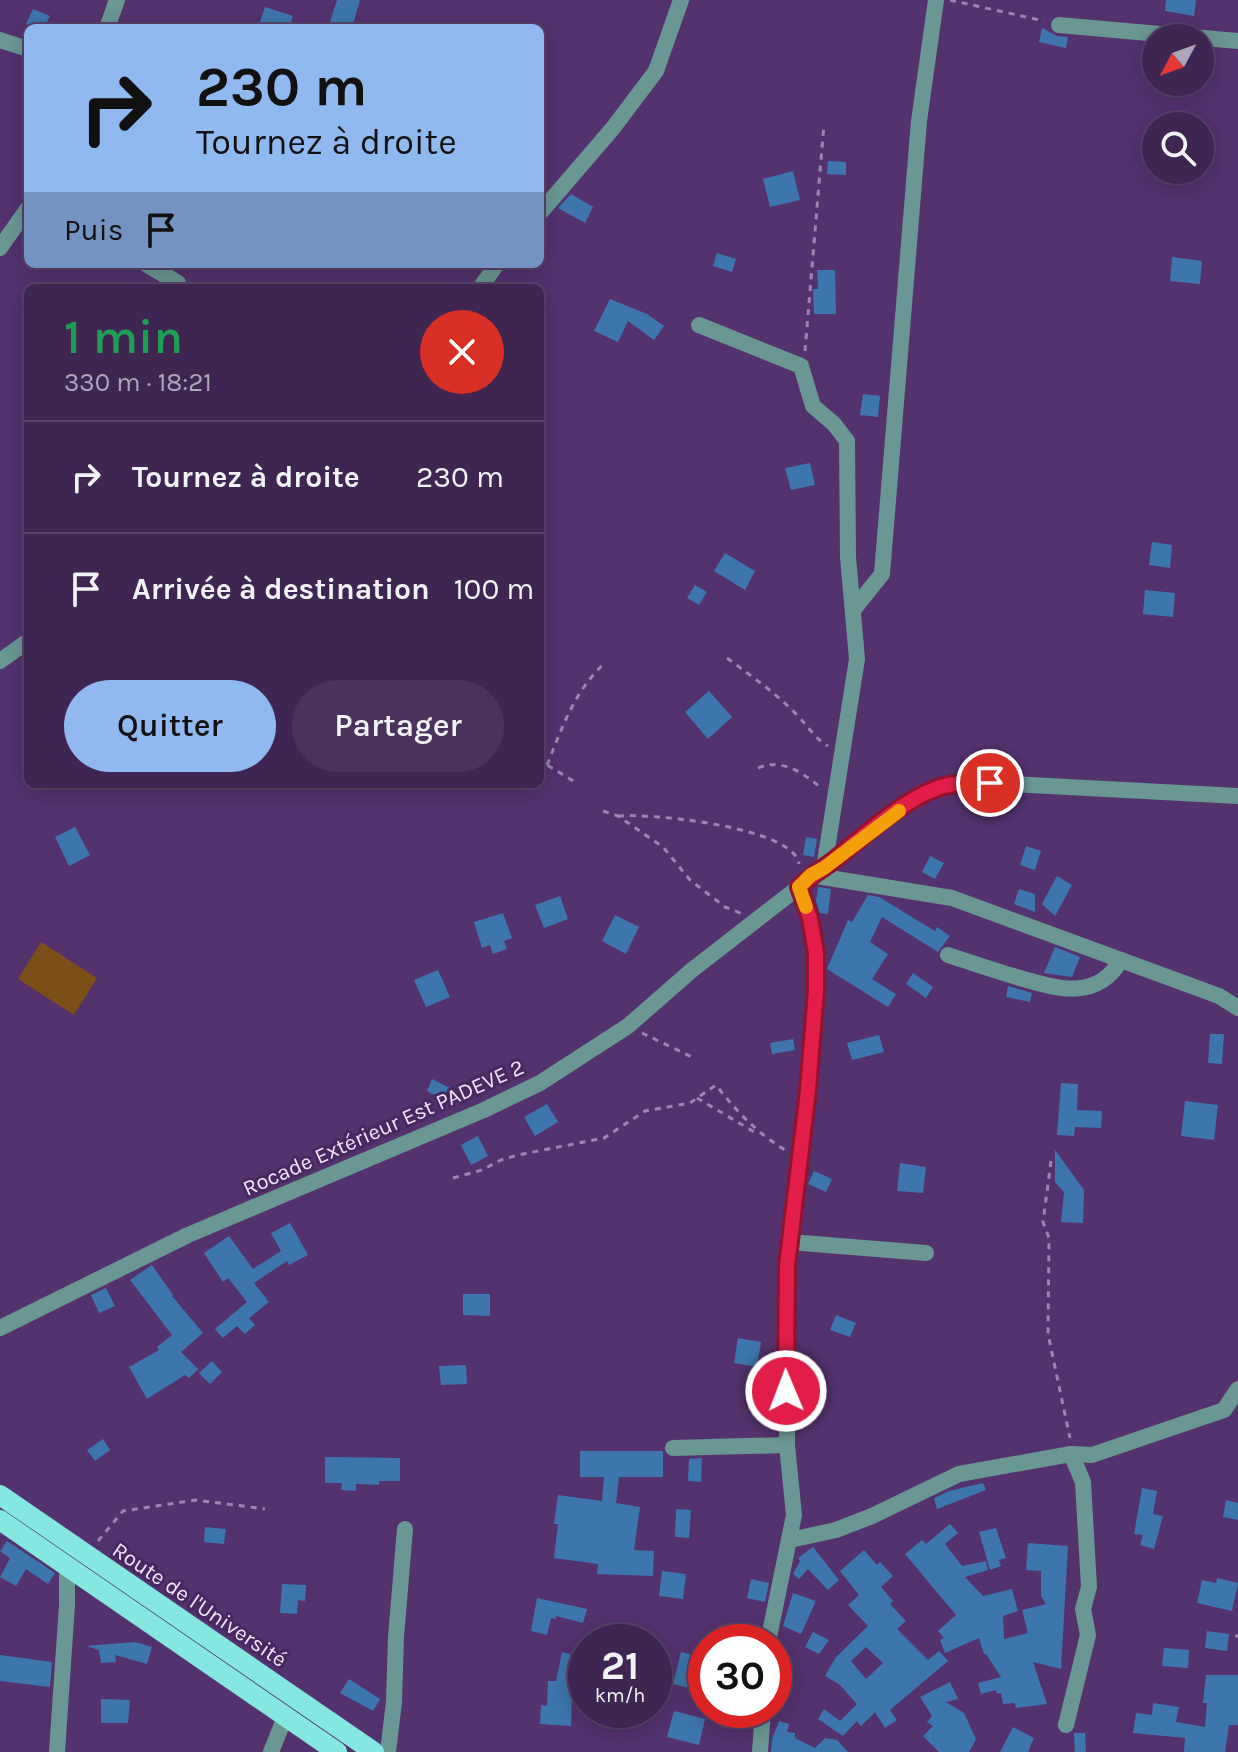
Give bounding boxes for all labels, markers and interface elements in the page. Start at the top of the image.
north arrow [1142,24,1214,96]
map controls [1142,24,1214,184]
text: 230 m [196,54,367,119]
icon: right [64,56,168,160]
button: search [1142,112,1214,184]
text: Tournez à droite [196,121,457,163]
icon: arrive [139,208,183,252]
text: Puis [64,212,123,248]
text: 1 min [64,309,183,365]
button: close [420,310,504,394]
text: 330 m · 18:21 [64,367,212,398]
icon: right [64,455,108,499]
text: Tournez à droite [132,459,360,495]
text: 230 m [416,459,504,495]
icon: arrive [64,567,108,611]
text: Arrivée à destination [132,571,430,607]
text: 100 m [454,571,534,607]
button: Quitter [64,680,276,772]
button: Partager [292,680,504,772]
pin [956,749,1024,817]
icon: arrive [968,761,1012,805]
street label: Rocade Extérieur Est PADEVE 2 [239,1054,528,1202]
position arrow [744,1349,828,1433]
street label: Route de l'Université [107,1537,291,1673]
speed limit sign: 30 [688,1624,792,1728]
text: 21 [601,1642,639,1689]
text: km/h [595,1684,645,1707]

